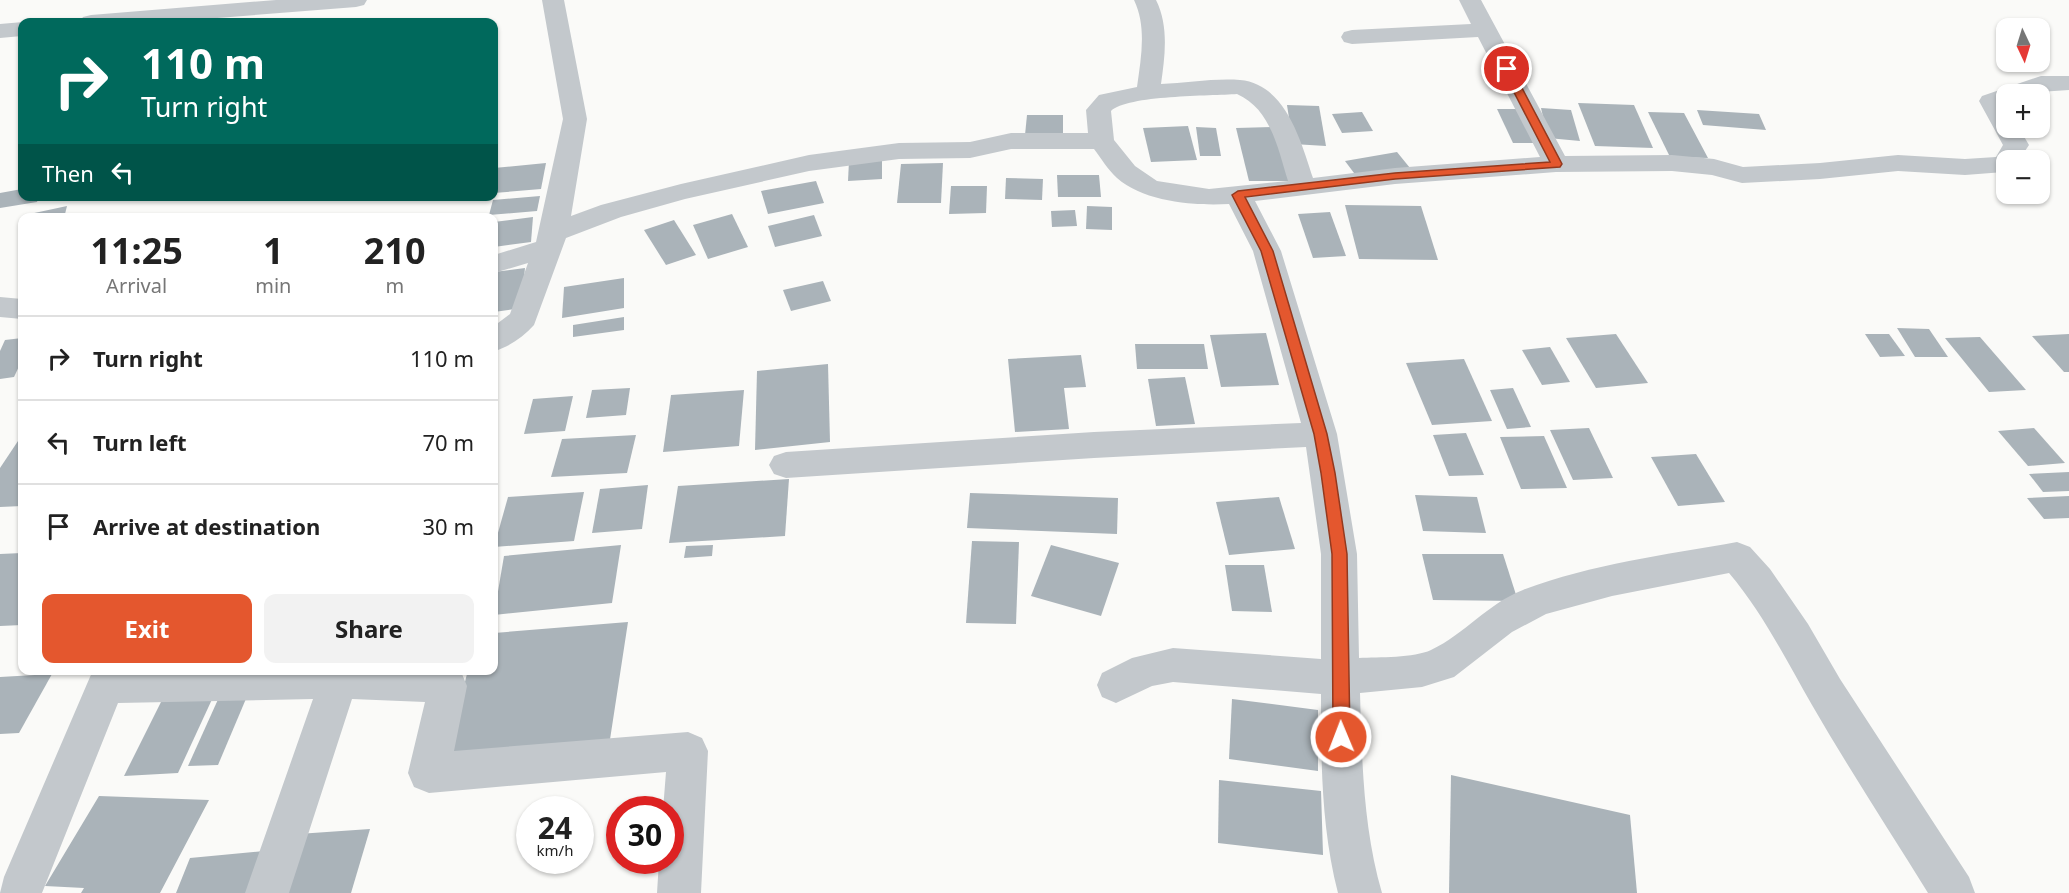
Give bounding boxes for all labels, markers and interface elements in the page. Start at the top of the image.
north arrow [1996,18,2050,72]
map controls [1996,18,2050,204]
text: 110 m [141,34,265,91]
icon: right [42,42,120,120]
pin [1481,43,1532,94]
icon: arrive [1490,52,1523,85]
button: + [1996,84,2050,138]
text: Turn right [141,88,267,125]
button: − [1996,150,2050,204]
icon: left [106,156,139,189]
text: Then [42,158,94,188]
text: 11:25 [90,226,183,275]
text: 1 [263,226,284,275]
text: 210 [364,226,426,275]
text: Arrival [106,272,167,299]
text: min [255,272,291,299]
text: m [385,272,404,299]
icon: right [42,342,75,375]
text: Turn right [93,343,203,373]
text: 110 m [410,343,474,373]
icon: left [42,426,75,459]
text: Turn left [93,427,187,457]
text: 70 m [423,427,474,457]
icon: arrive [42,510,75,543]
text: Arrive at destination [93,511,320,541]
text: 30 m [423,511,474,541]
button: Exit [42,594,252,663]
button: Share [264,594,474,663]
position arrow [1309,705,1373,769]
speed limit sign: 30 [606,796,684,874]
text: 24 [538,807,572,848]
text: km/h [537,840,573,860]

